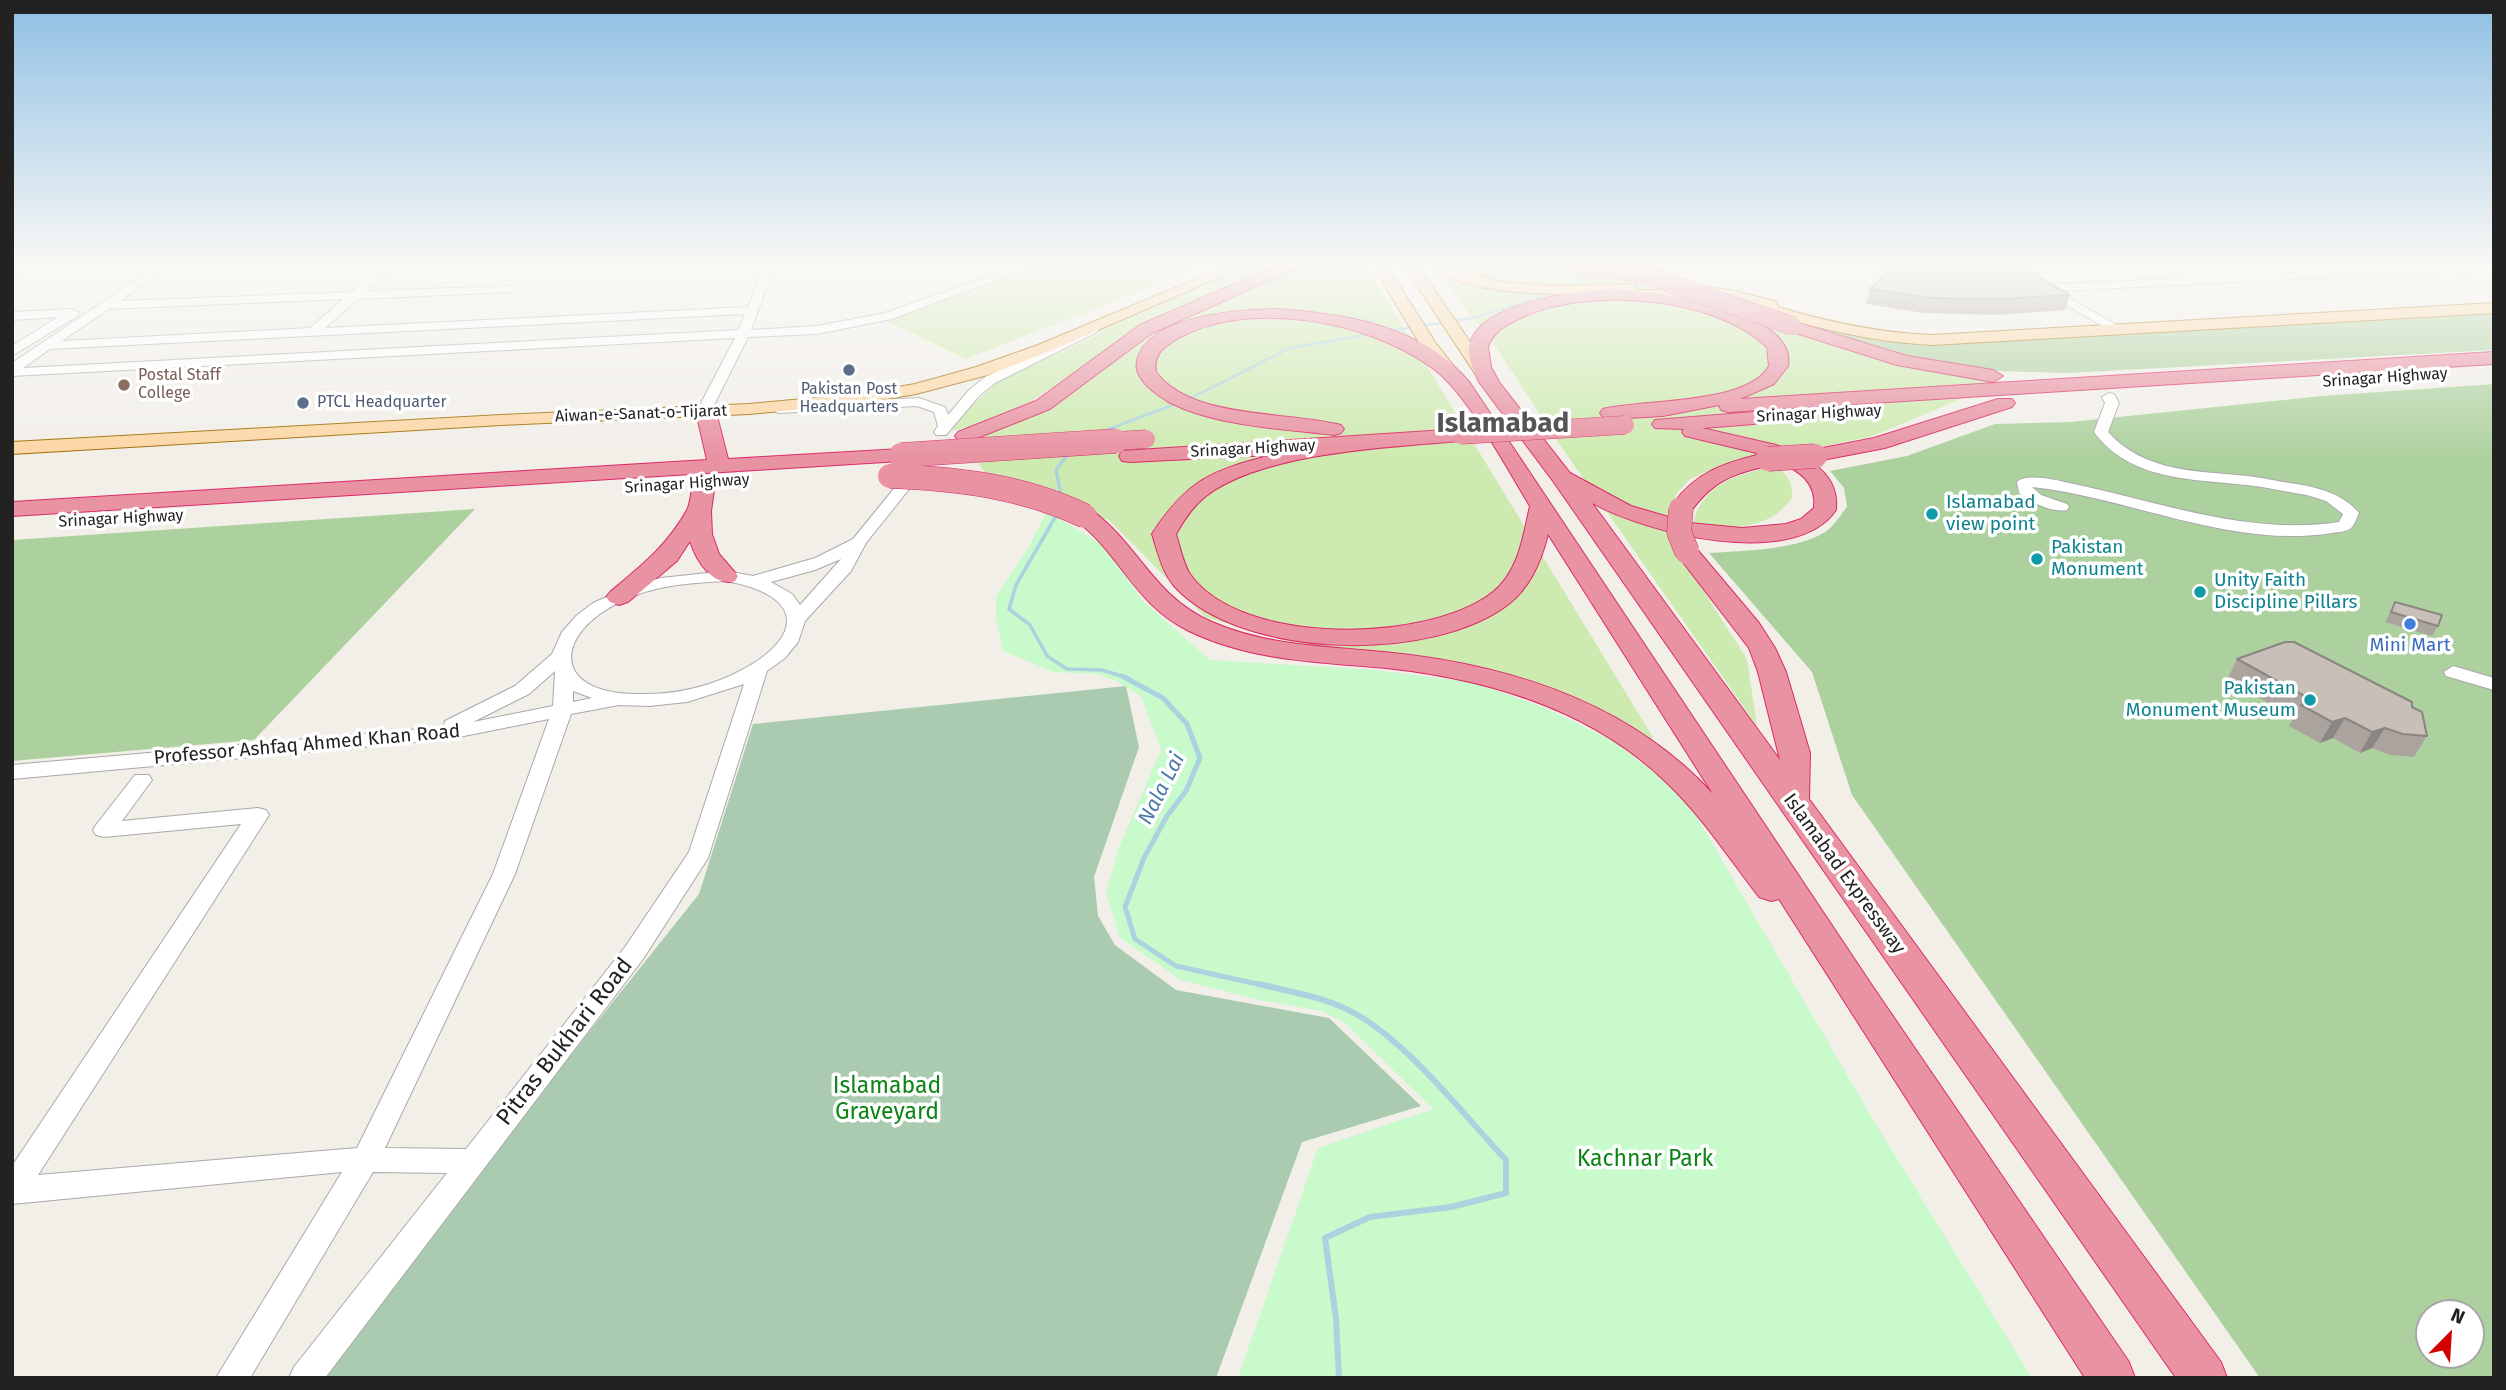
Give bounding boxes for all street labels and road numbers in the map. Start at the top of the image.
street label: Srinagar Highway [2322,364,2448,392]
street label: Aiwan-e-Sanat-o-Tijarat [555,401,727,427]
street label: Srinagar Highway [1756,401,1882,427]
street label: Srinagar Highway [1190,436,1316,462]
street label: Srinagar Highway [624,470,750,498]
street label: Srinagar Highway [58,506,184,532]
street label: Professor Ashfaq Ahmed Khan Road [153,720,461,770]
street label: Islamabad Expressway [1778,789,1910,959]
street label: Pitras Bukhari Road [491,953,639,1131]

